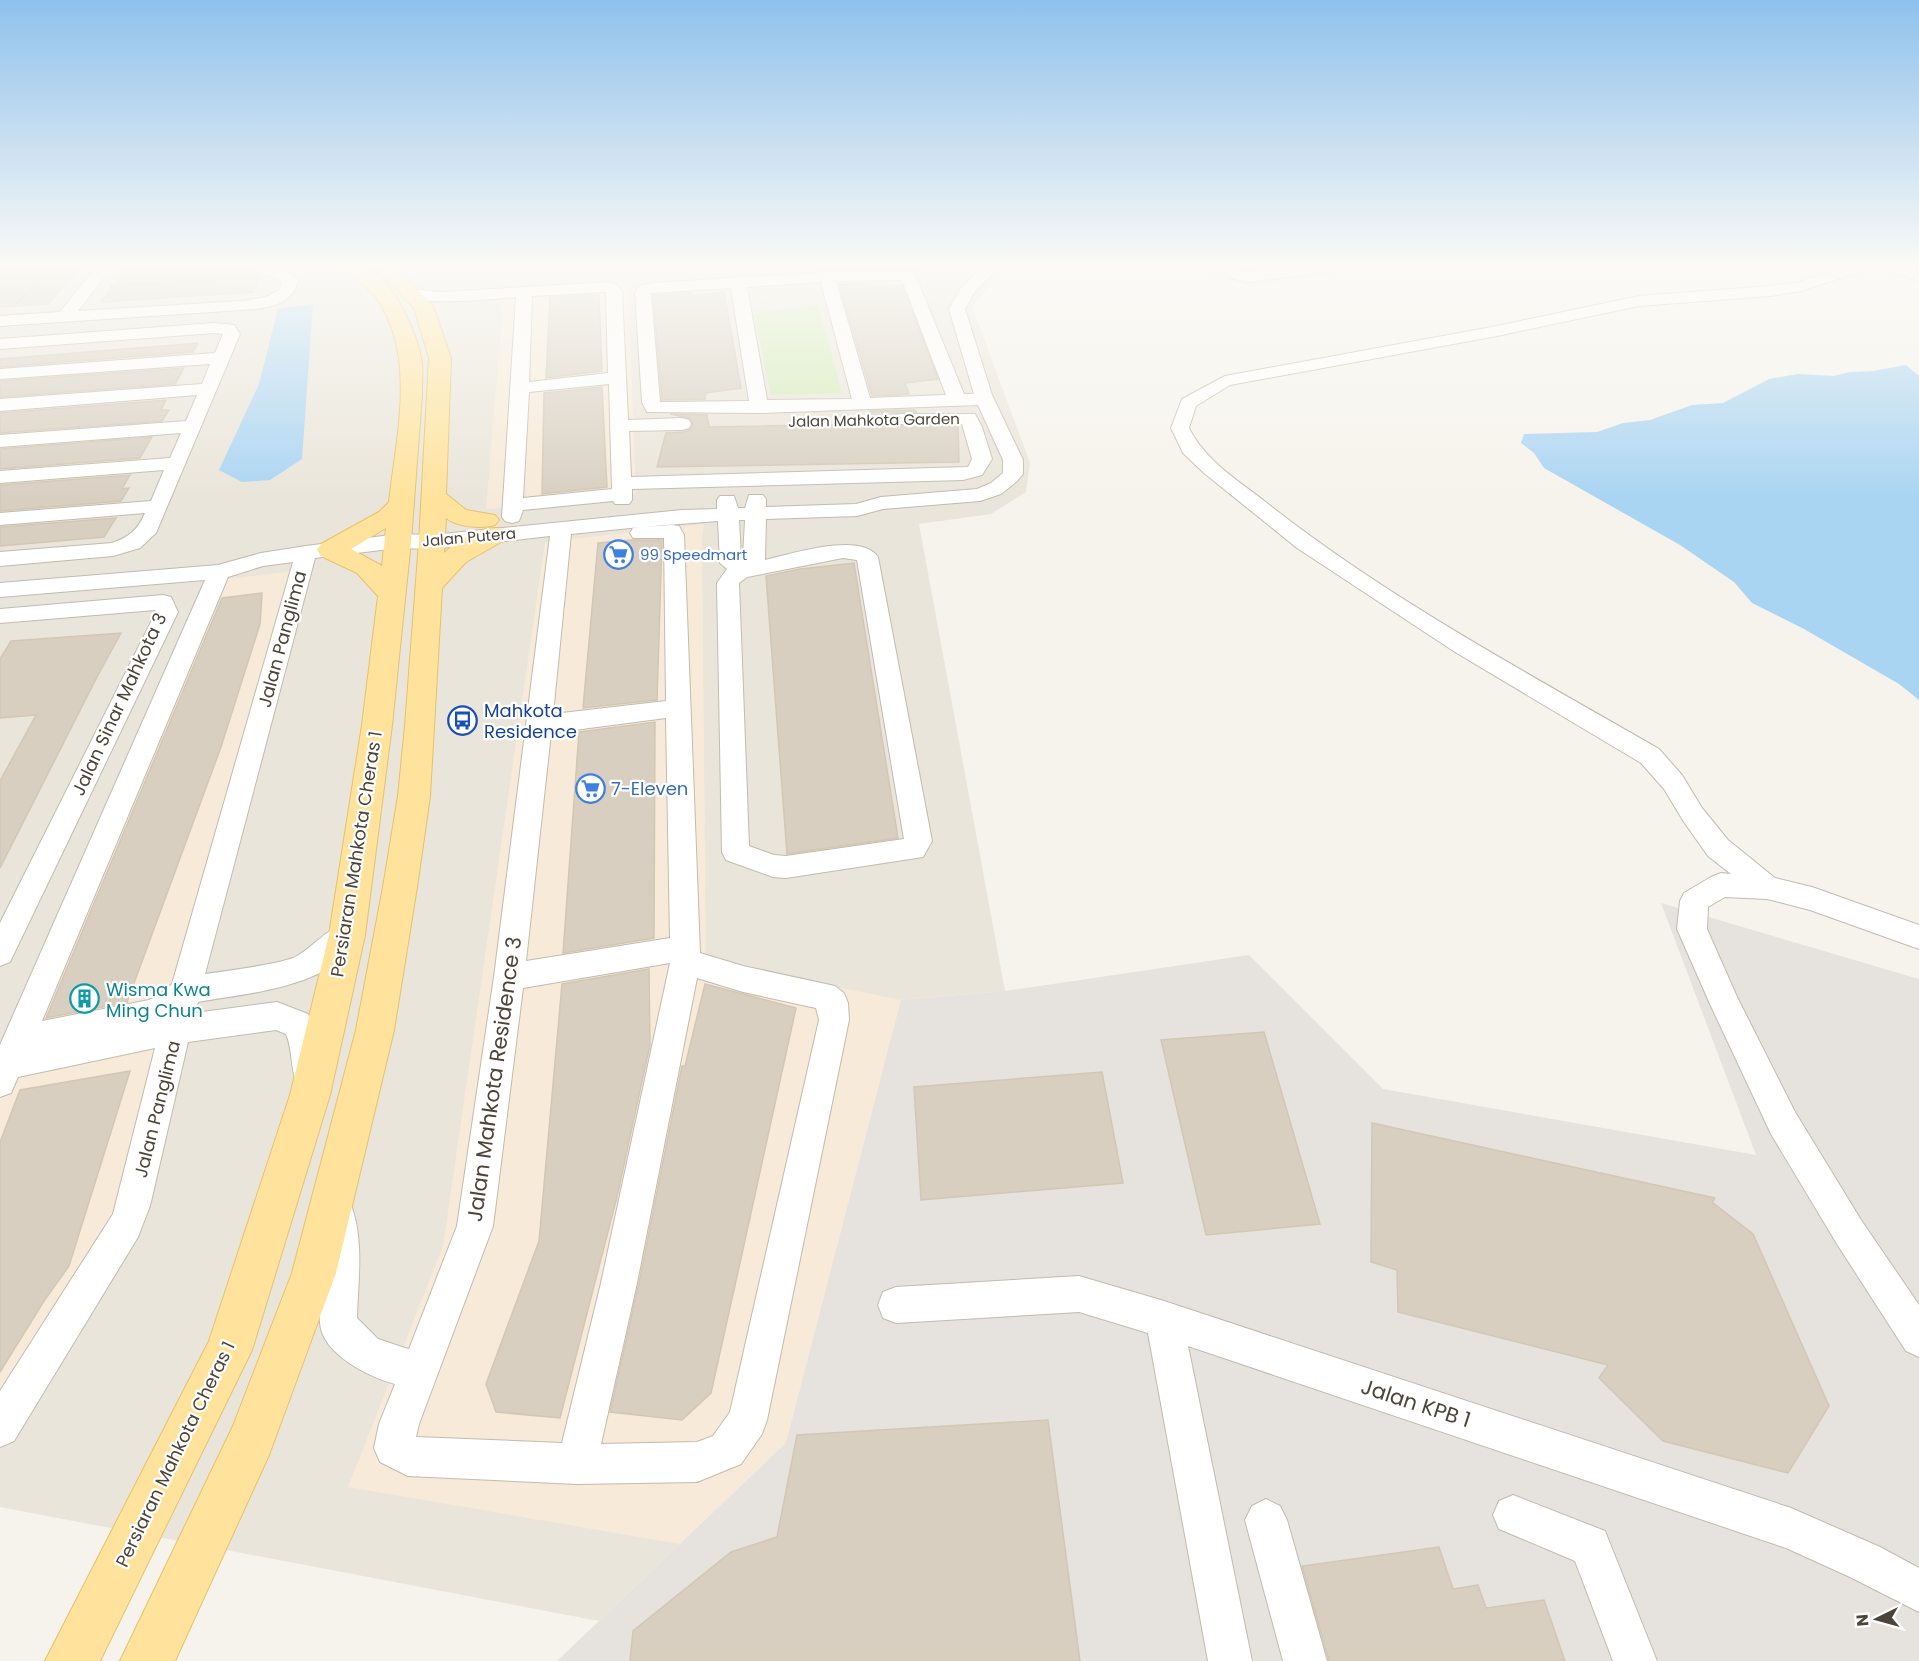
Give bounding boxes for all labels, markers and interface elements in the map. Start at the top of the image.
street label: Jalan Mahkota Garden [788,408,960,432]
street label: Jalan Putera [421,522,517,552]
supermarket icon: 99 Speedmart [603,538,635,570]
place label: 99 Speedmart [640,544,747,565]
street label: Jalan Panglima [252,568,312,710]
street label: Jalan Sinar Mahkota 3 [66,609,172,799]
place label: Mahkota Residence [484,698,577,744]
bus stop icon: Mahkota Residence [447,704,479,736]
street label: Persiaran Mahkota Cheras 1 [324,729,388,979]
supermarket icon: 7-Eleven [574,772,606,804]
place label: 7-Eleven [611,776,688,801]
street label: Jalan Mahkota Residence 3 [460,935,528,1223]
place label: Wisma Kwa Ming Chun [106,977,211,1023]
building icon: Wisma Kwa Ming Chun [69,983,101,1015]
street label: Jalan Panglima [128,1038,186,1180]
street label: Persiaran Mahkota Cheras 1 [109,1337,241,1571]
street label: Jalan KPB 1 [1357,1372,1475,1434]
north arrow [1847,1589,1907,1649]
text: N [1851,1613,1875,1627]

